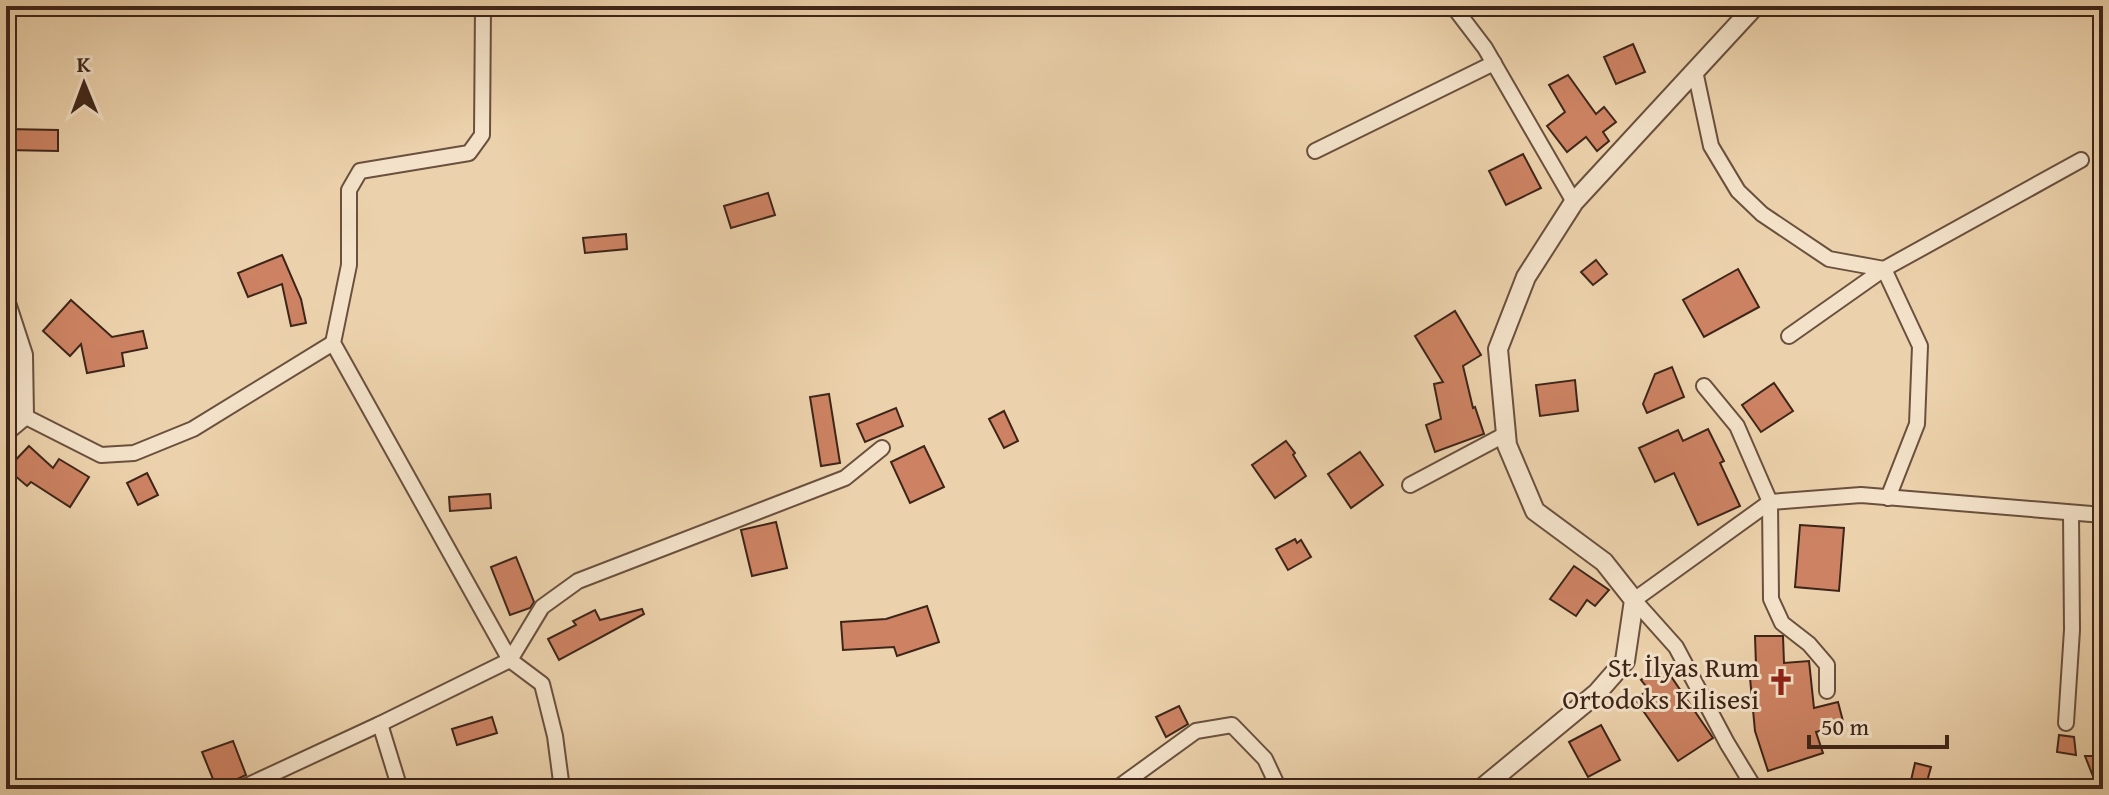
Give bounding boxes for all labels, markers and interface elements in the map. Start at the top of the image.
north arrow [44,44,124,124]
text: K [76,48,91,80]
place label: St. İlyas Rum Ortodoks Kilisesi [1562,646,1759,719]
church icon: St. İlyas Rum Ortodoks Kilisesi [1766,667,1796,697]
scale bar [1809,699,1947,749]
text: 50 m [1821,709,1869,744]

